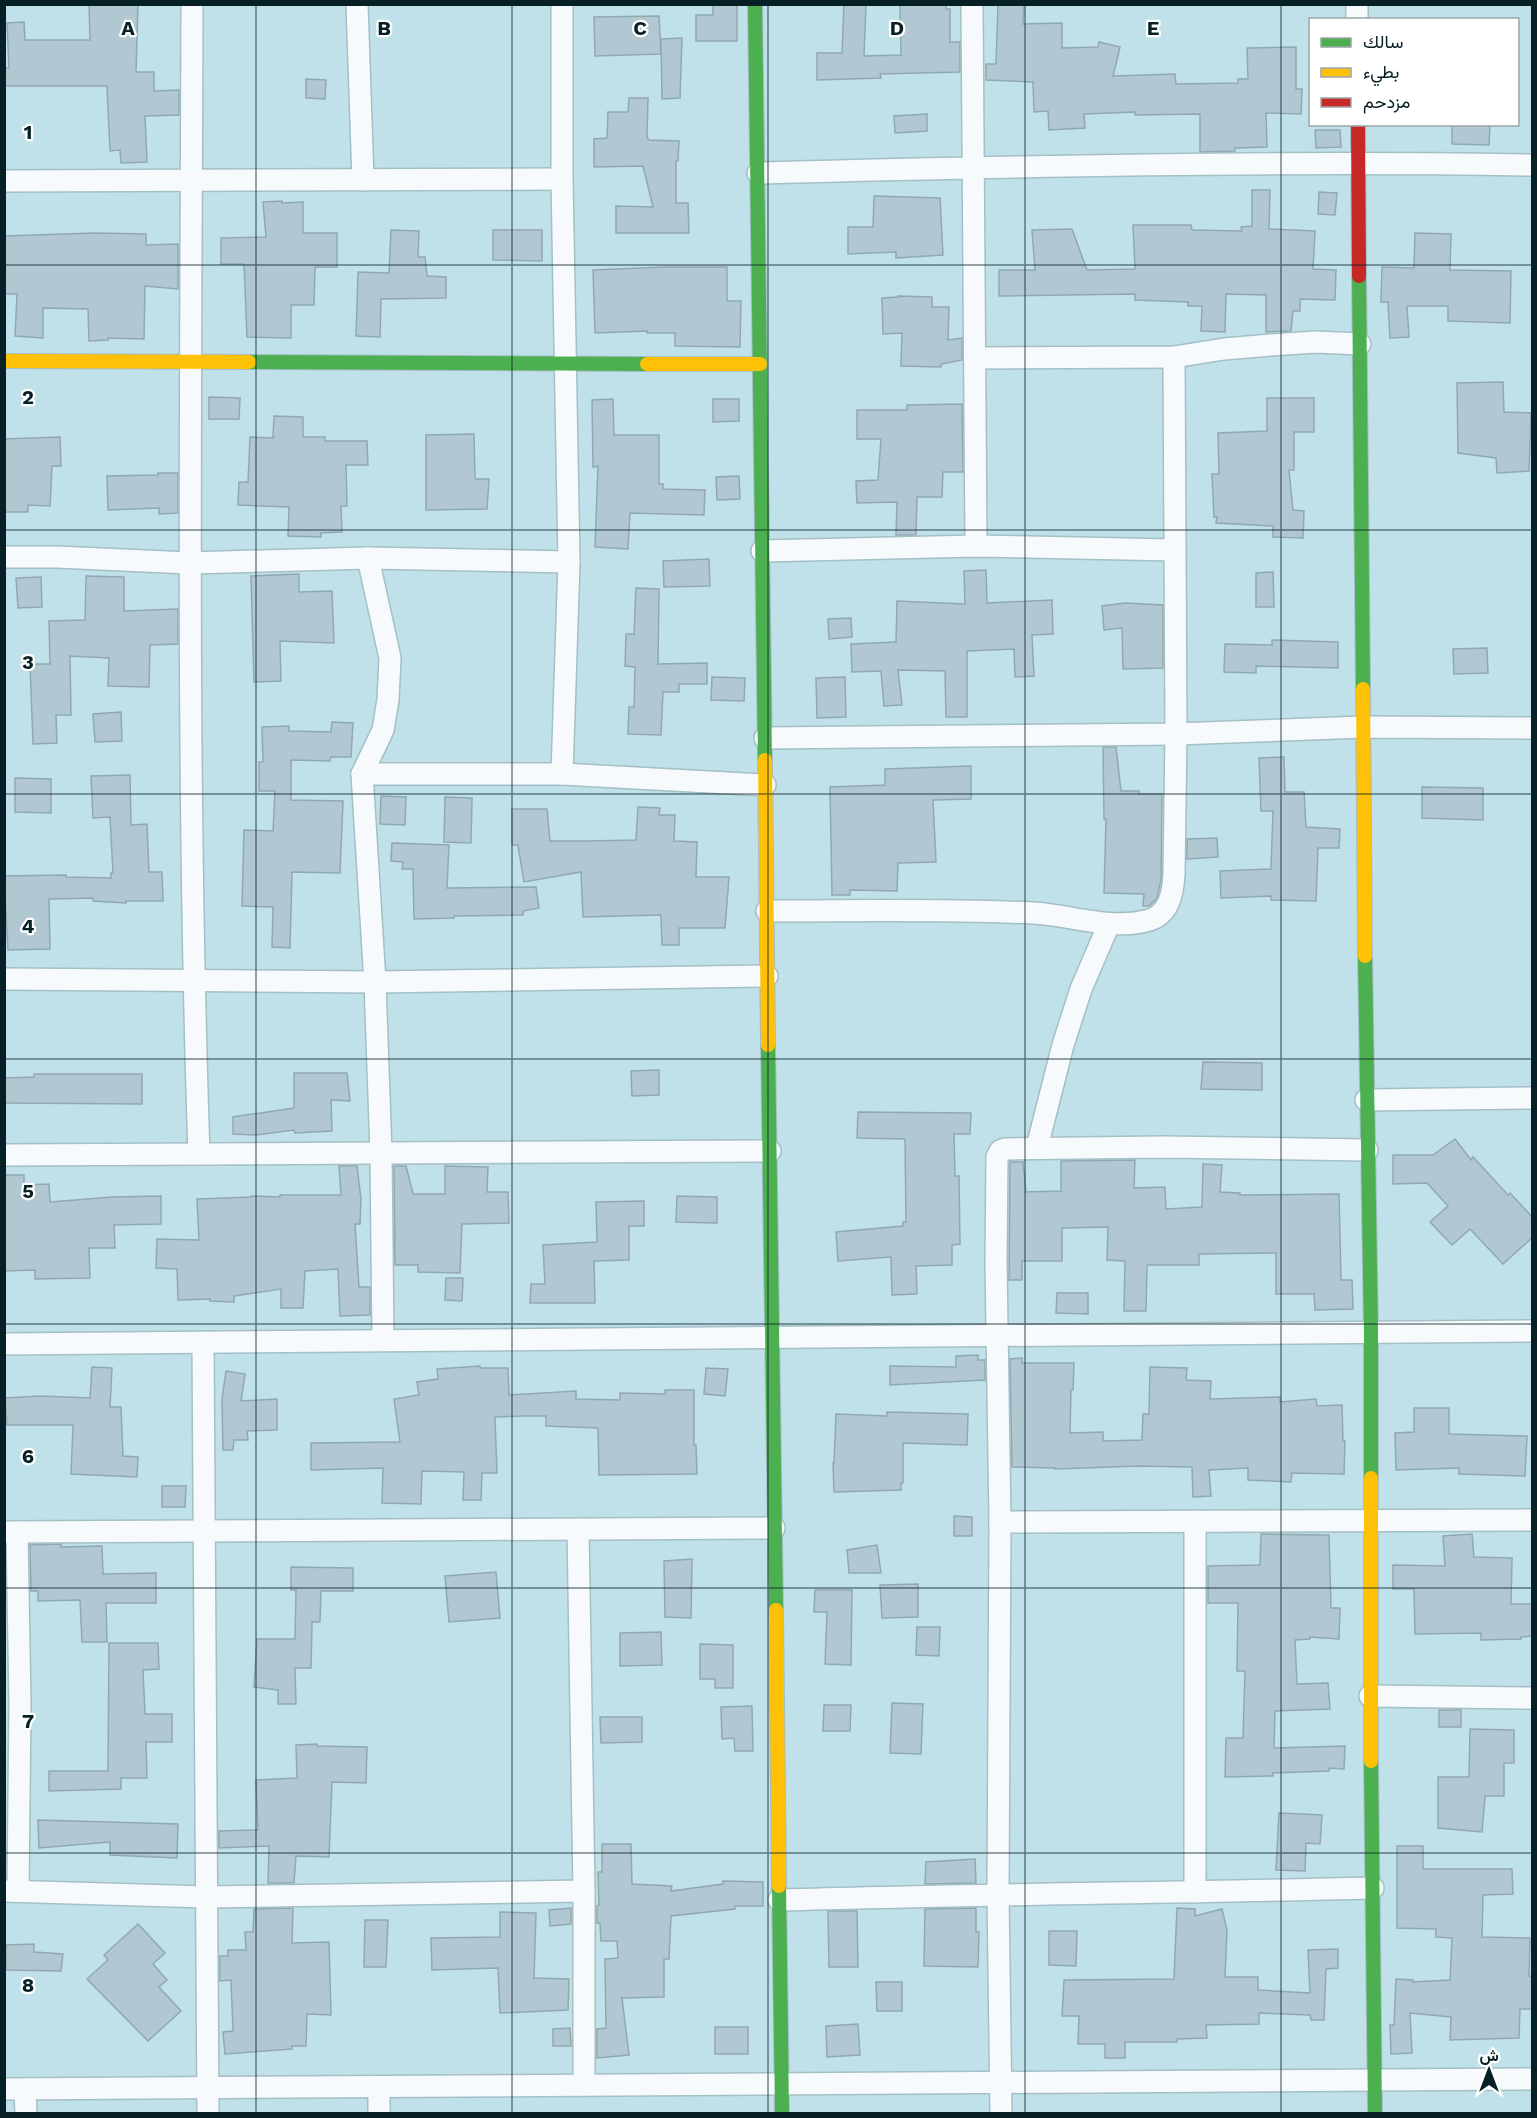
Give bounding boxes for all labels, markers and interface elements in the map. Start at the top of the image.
text: A [121,16,135,40]
text: B [377,16,391,40]
text: C [633,16,647,40]
text: D [890,16,904,40]
text: E [1147,16,1159,40]
legend [1309,18,1519,126]
text: سالك [1363,31,1403,52]
text: بطيء [1363,61,1399,87]
text: مزدحم [1363,91,1410,114]
text: 1 [24,120,32,144]
text: 2 [22,385,34,409]
text: 3 [22,650,34,674]
text: 4 [22,914,35,938]
text: 5 [22,1179,34,1203]
text: 6 [22,1444,34,1468]
text: 7 [22,1709,34,1733]
text: 8 [22,1973,34,1997]
north arrow [1459,2040,1519,2100]
text: ش [1479,2046,1499,2065]

